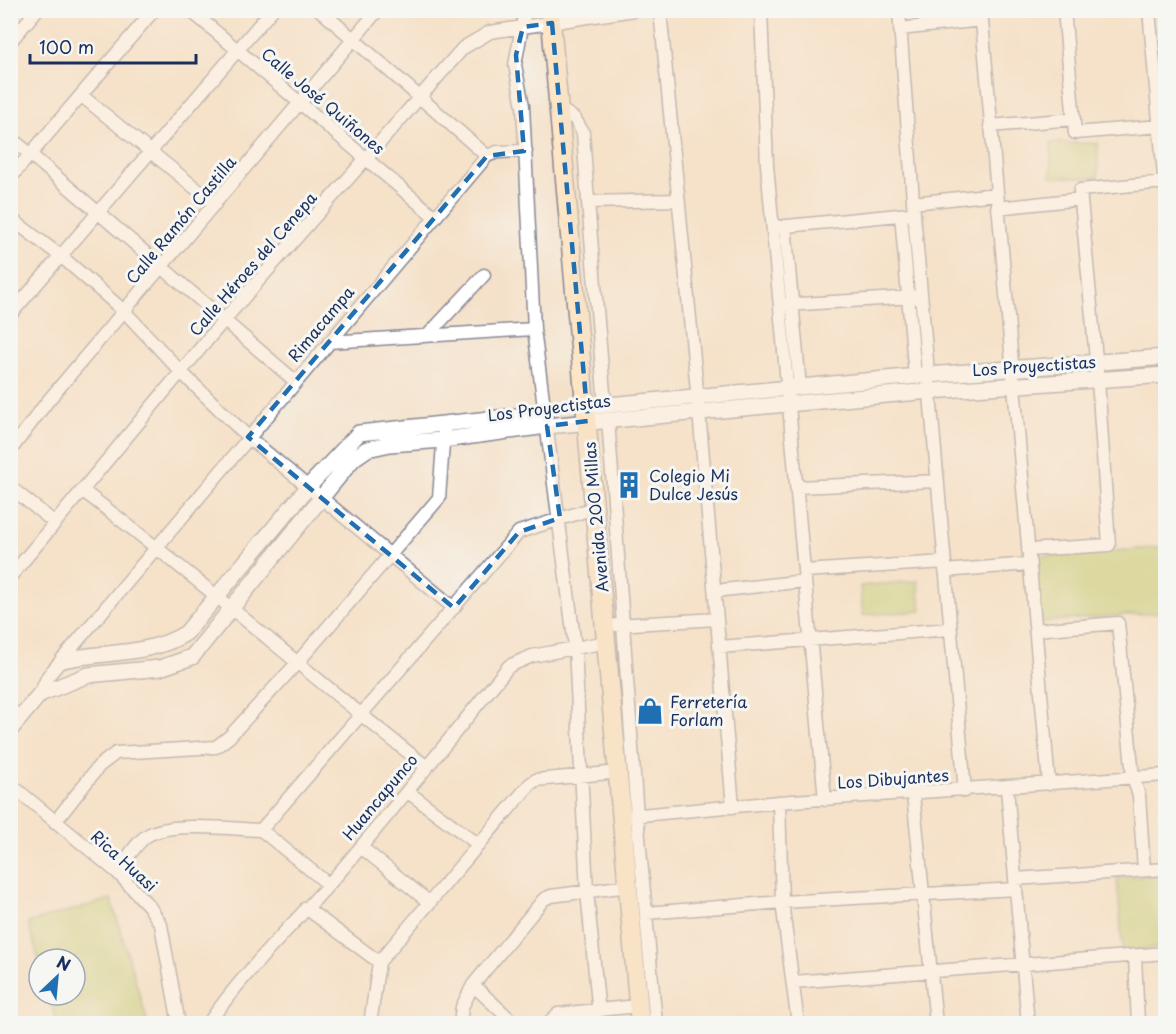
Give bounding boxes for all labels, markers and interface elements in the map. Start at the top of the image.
scale bar [30,27,196,65]
text: 100 m [39,33,94,60]
street label: Calle José Quiñones [257,41,391,159]
street label: Calle Ramón Castilla [120,150,241,288]
street label: Calle Héroes del Cenepa [183,186,322,341]
street label: Rimacampa [281,280,359,366]
street label: Los Proyectistas [971,349,1096,381]
street label: Los Proyectistas [486,388,612,426]
street label: Avenida 200 Millas [576,441,614,593]
place label: Colegio Mi Dulce Jesús [649,463,738,505]
building icon: Colegio Mi Dulce Jesús [614,470,644,500]
place label: Ferretería Forlam [670,689,747,731]
shop icon: Ferretería Forlam [635,696,665,726]
street label: Huancapunco [336,748,423,845]
street label: Los Dibujantes [836,762,949,794]
street label: Rica Huasi [86,824,163,897]
north arrow [27,947,87,1007]
text: N [53,949,75,976]

